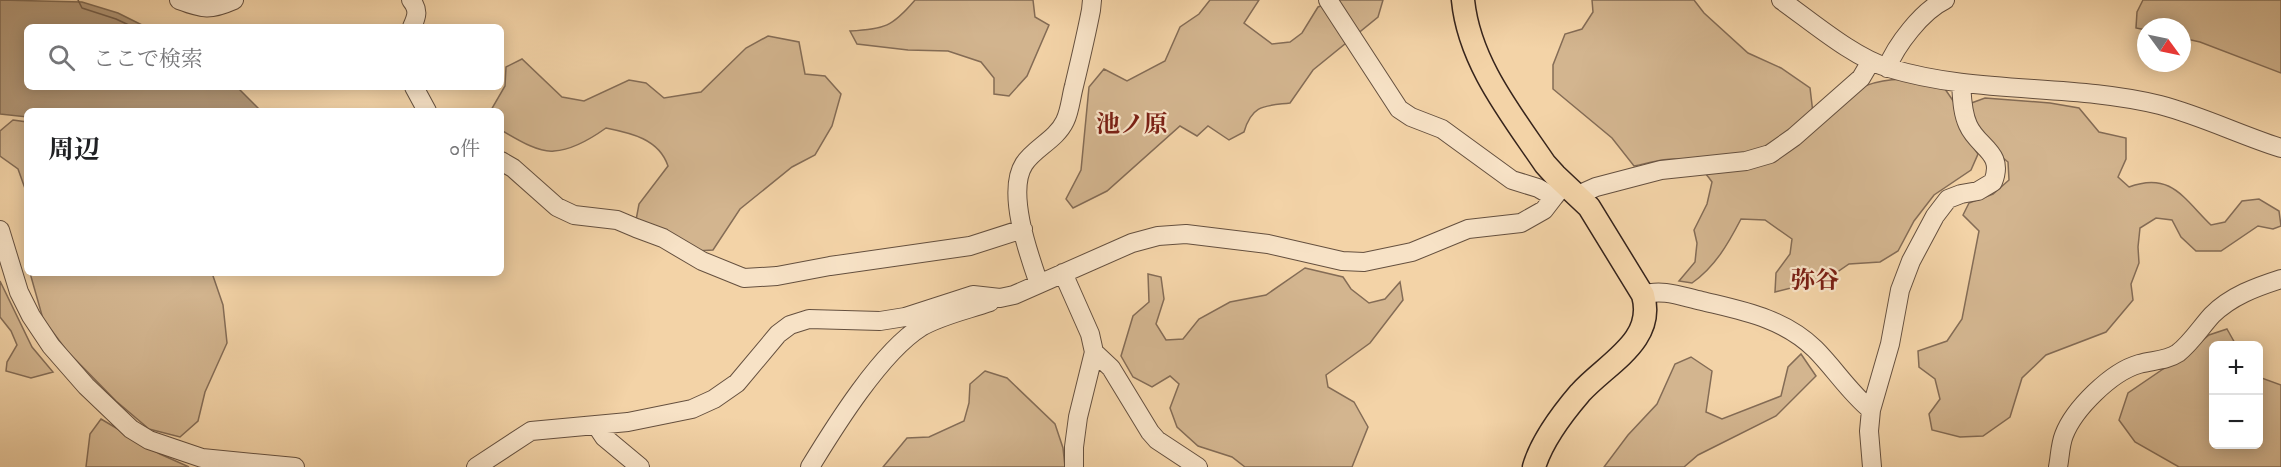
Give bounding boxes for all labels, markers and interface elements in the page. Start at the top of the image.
north arrow [2137,18,2191,72]
search box [24,24,504,90]
icon: search [45,41,78,74]
text: ここで検索 [93,46,203,73]
district label: 池ノ原 [1096,110,1168,140]
text: 周辺 [48,134,100,167]
text: 0件 [449,137,480,162]
district label: 弥谷 [1791,266,1839,296]
map controls [2209,341,2263,449]
button: + [2209,341,2263,395]
button: − [2209,395,2263,449]

